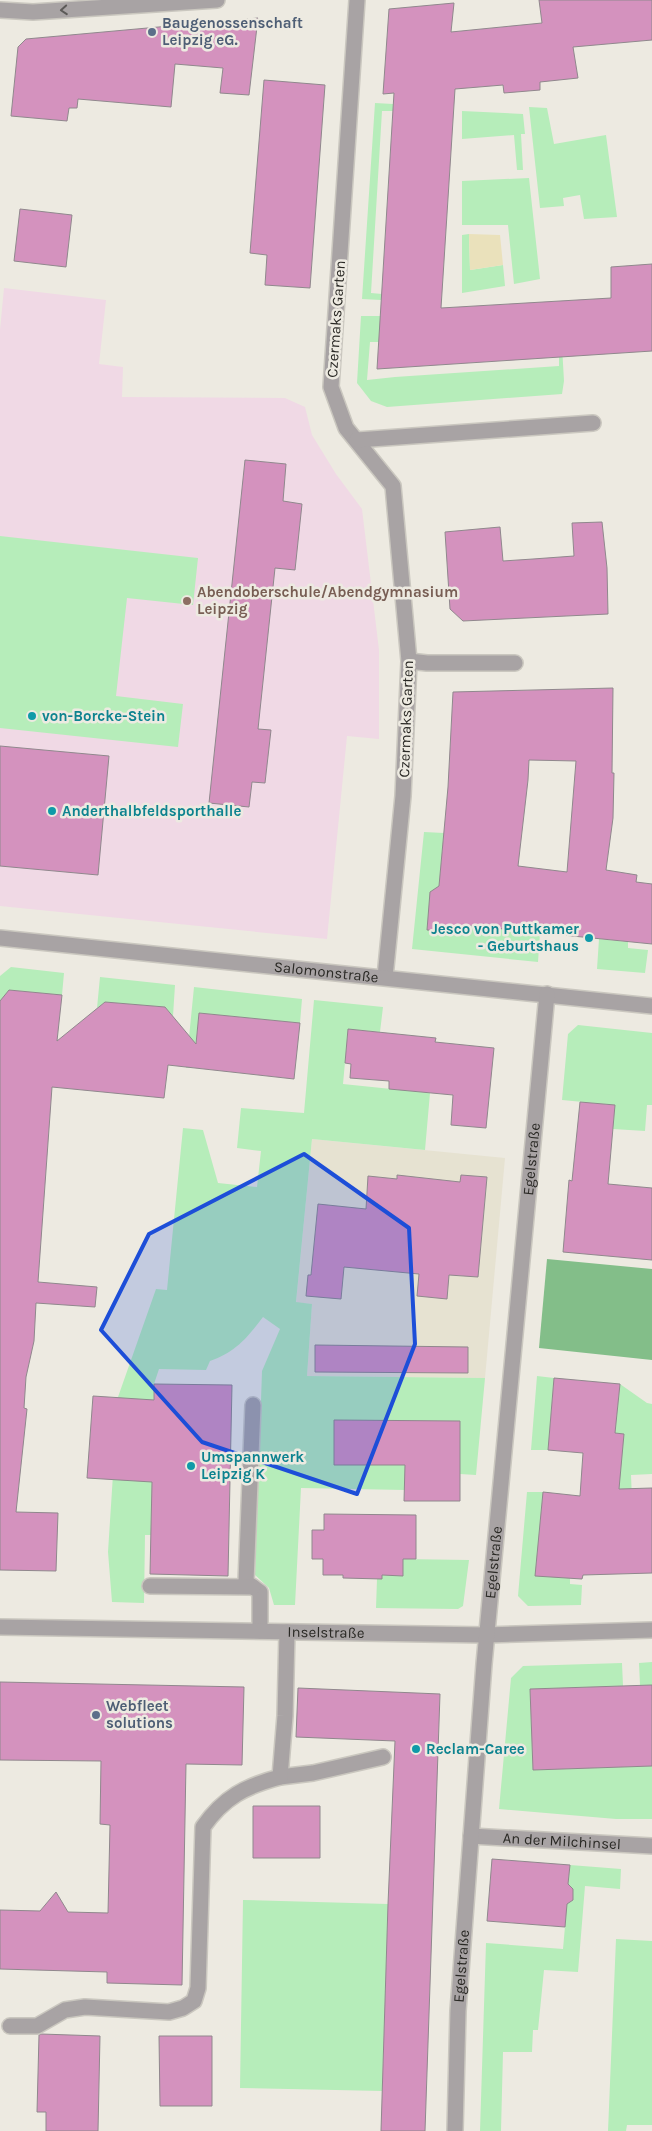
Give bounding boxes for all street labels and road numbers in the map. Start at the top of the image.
street label: Czermaks Garten [323,260,349,378]
street label: Czermaks Garten [395,660,417,778]
street label: Salomonstraße [273,958,379,986]
street label: Egelstraße [519,1122,544,1196]
street label: Egelstraße [481,1525,506,1600]
street label: Inselstraße [287,1623,365,1642]
street label: An der Milchinsel [502,1829,621,1853]
street label: Egelstraße [450,1929,473,2003]

